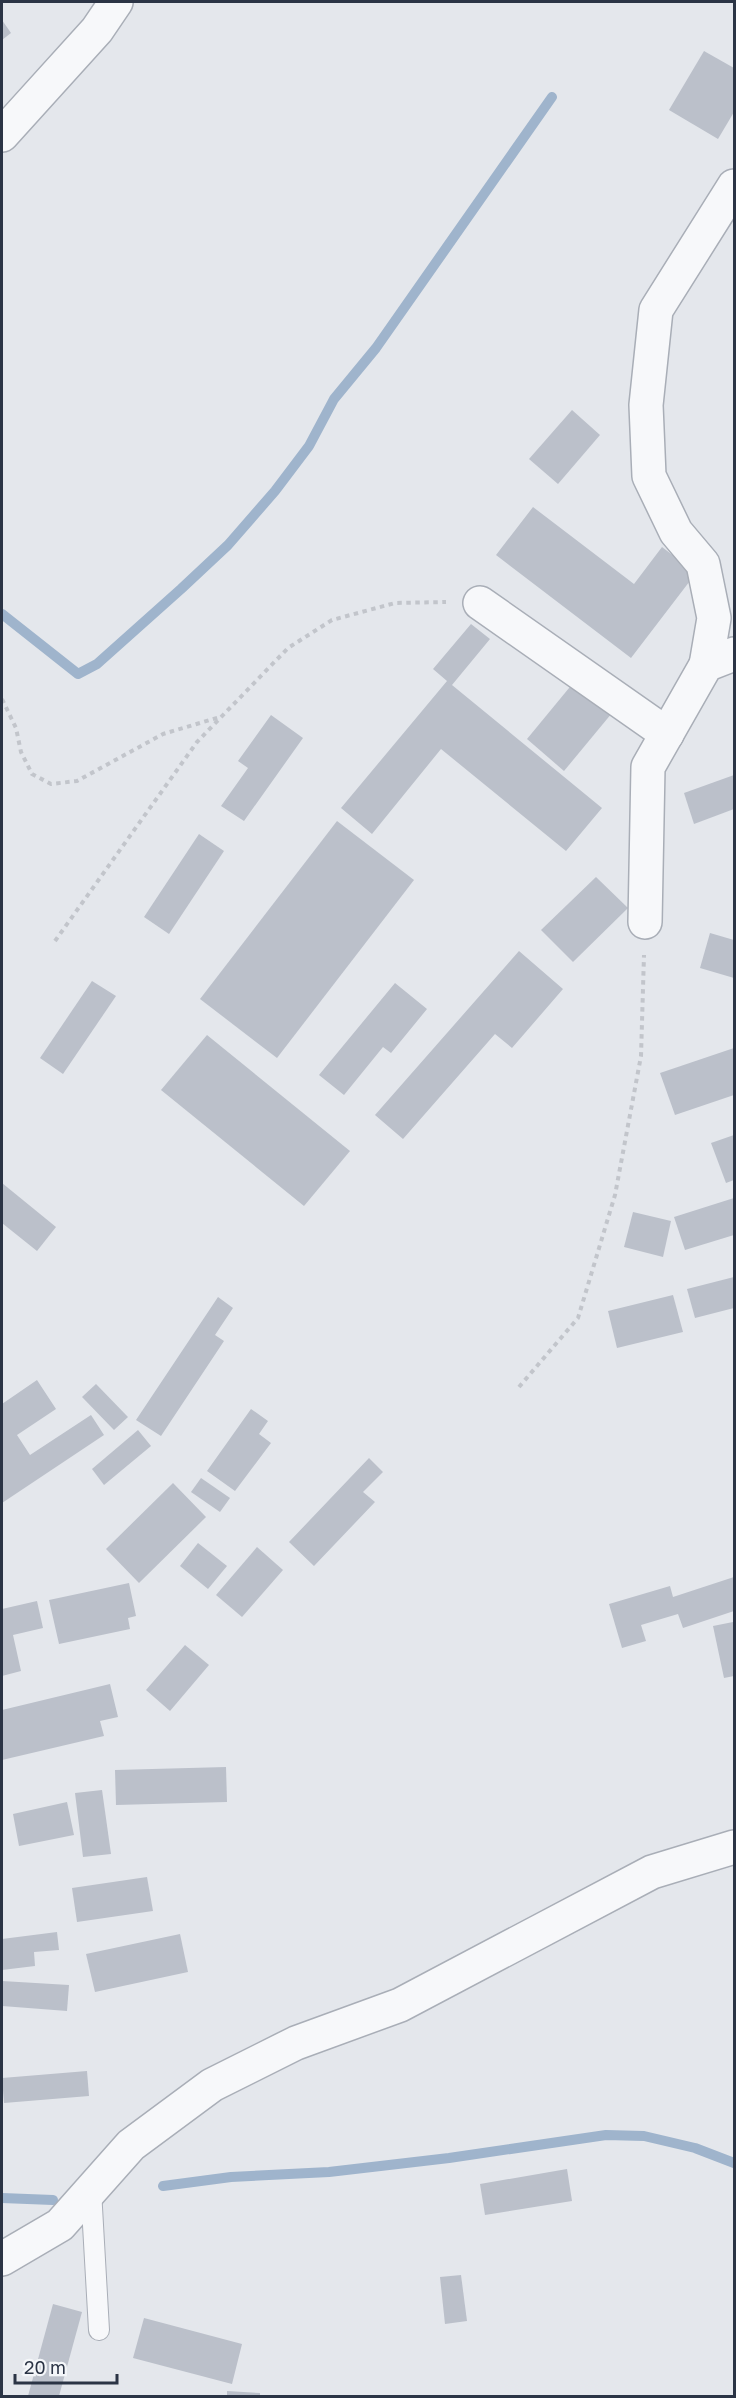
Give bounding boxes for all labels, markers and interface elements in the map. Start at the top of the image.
scale bar [15,2347,117,2385]
text: 20 m [24,2356,66,2378]

